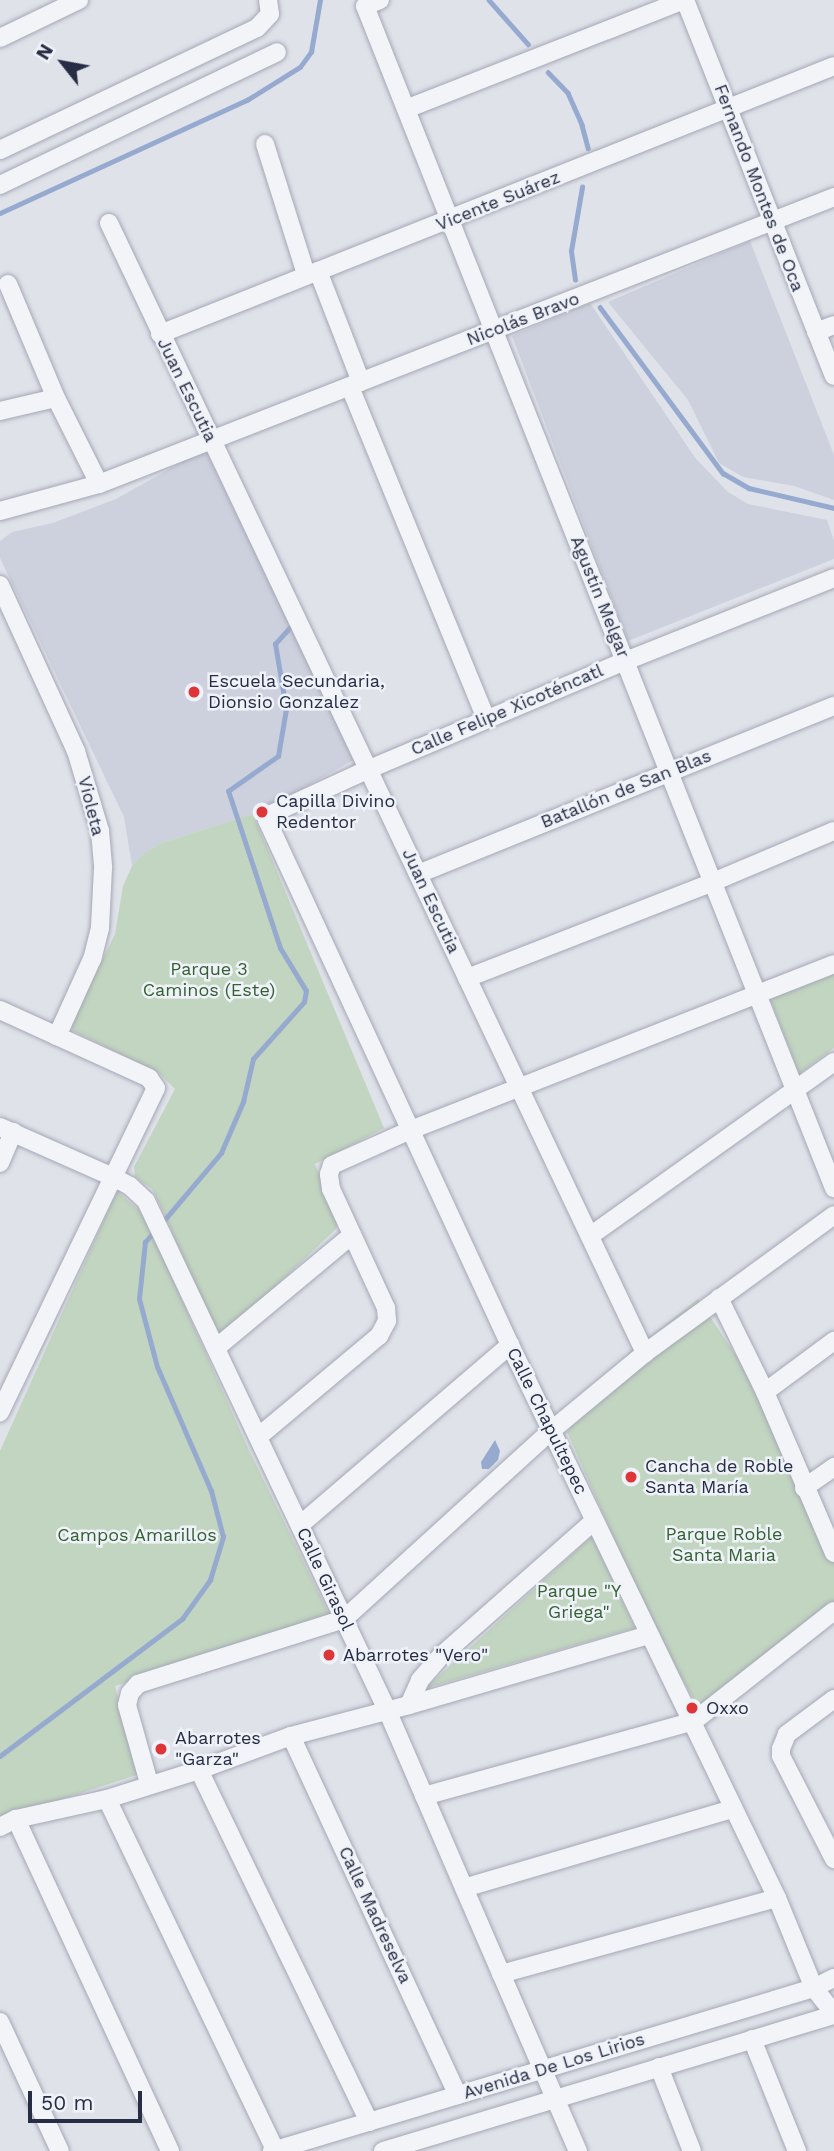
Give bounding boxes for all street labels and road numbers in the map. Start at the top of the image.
street label: Fernando Montes de Oca [709,81,809,295]
street label: Vicente Suárez [433,166,563,236]
street label: Nicolás Bravo [464,288,582,350]
street label: Juan Escutia [152,334,222,446]
street label: Agustín Melgar [566,533,634,661]
street label: Calle Felipe Xicoténcatl [408,660,606,760]
street label: Batallón de San Blas [538,745,714,833]
street label: Violeta [73,774,109,838]
street label: Juan Escutia [397,845,465,957]
street label: Calle Chapultepec [502,1344,592,1498]
street label: Calle Girasol [292,1524,358,1634]
street label: Calle Madreselva [334,1843,416,1987]
street label: Avenida De Los Lirios [460,2028,648,2104]

